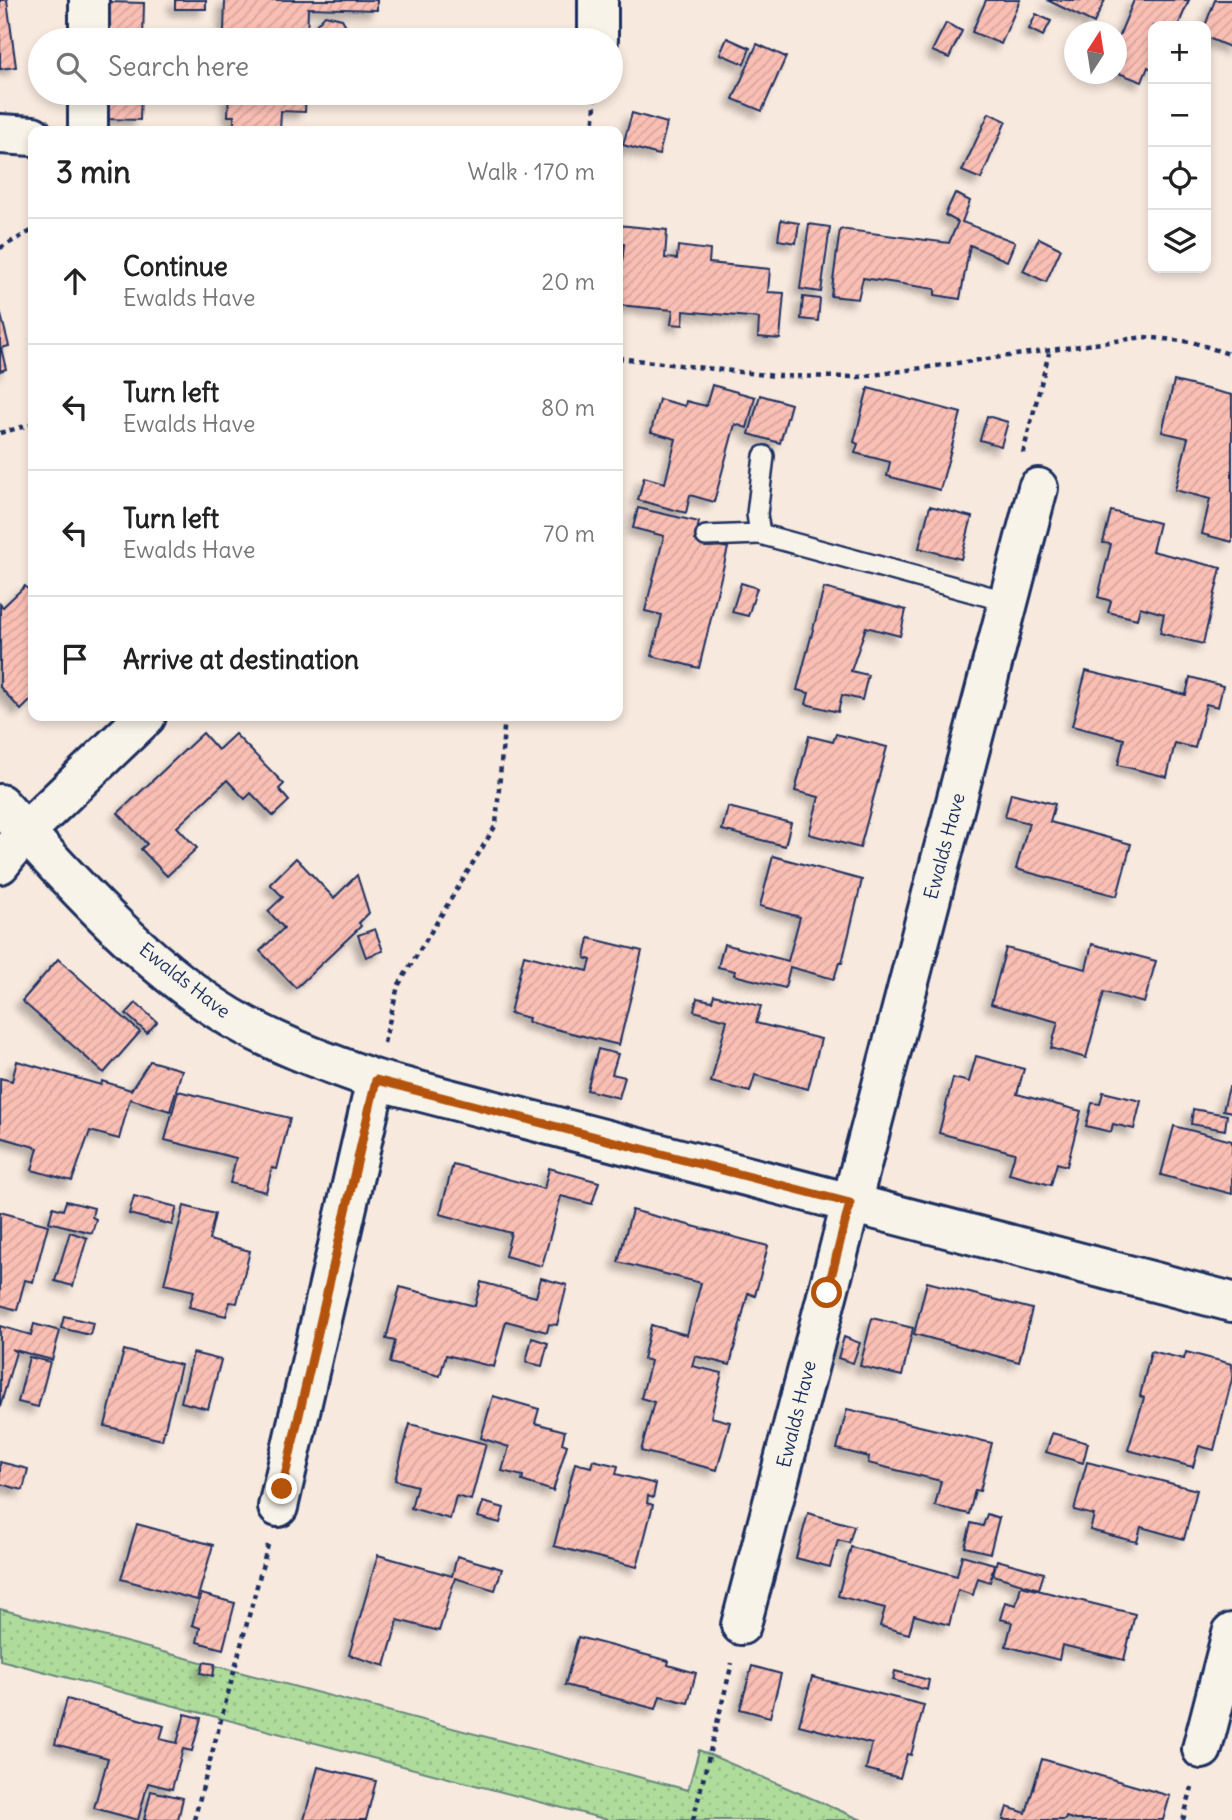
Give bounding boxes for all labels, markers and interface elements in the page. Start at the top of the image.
north arrow [1064,21,1127,84]
map controls [1148,21,1211,273]
button: + [1148,21,1211,84]
search box [28,28,623,105]
icon: search [52,48,90,86]
text: Search here [108,50,249,83]
button: − [1148,84,1211,147]
button: locate [1148,147,1211,210]
text: 3 min [56,153,131,191]
text: Walk · 170 m [468,157,595,186]
button: layers [1148,210,1211,273]
text: Continue [123,250,228,283]
icon: ahead [56,262,94,300]
text: 20 m [542,267,595,296]
text: Ewalds Have [123,283,255,312]
text: Turn left [123,376,219,409]
icon: left [56,388,94,426]
text: 80 m [541,393,595,422]
text: Ewalds Have [123,409,255,438]
text: Turn left [123,502,219,535]
icon: left [56,514,94,552]
text: 70 m [543,519,595,548]
text: Ewalds Have [123,535,255,564]
icon: arrive [56,640,94,678]
text: Arrive at destination [123,643,359,676]
street label: Ewalds Have [918,790,970,902]
street label: Ewalds Have [135,937,235,1023]
route start [811,1277,842,1308]
street label: Ewalds Have [771,1358,821,1470]
route end [266,1473,297,1504]

